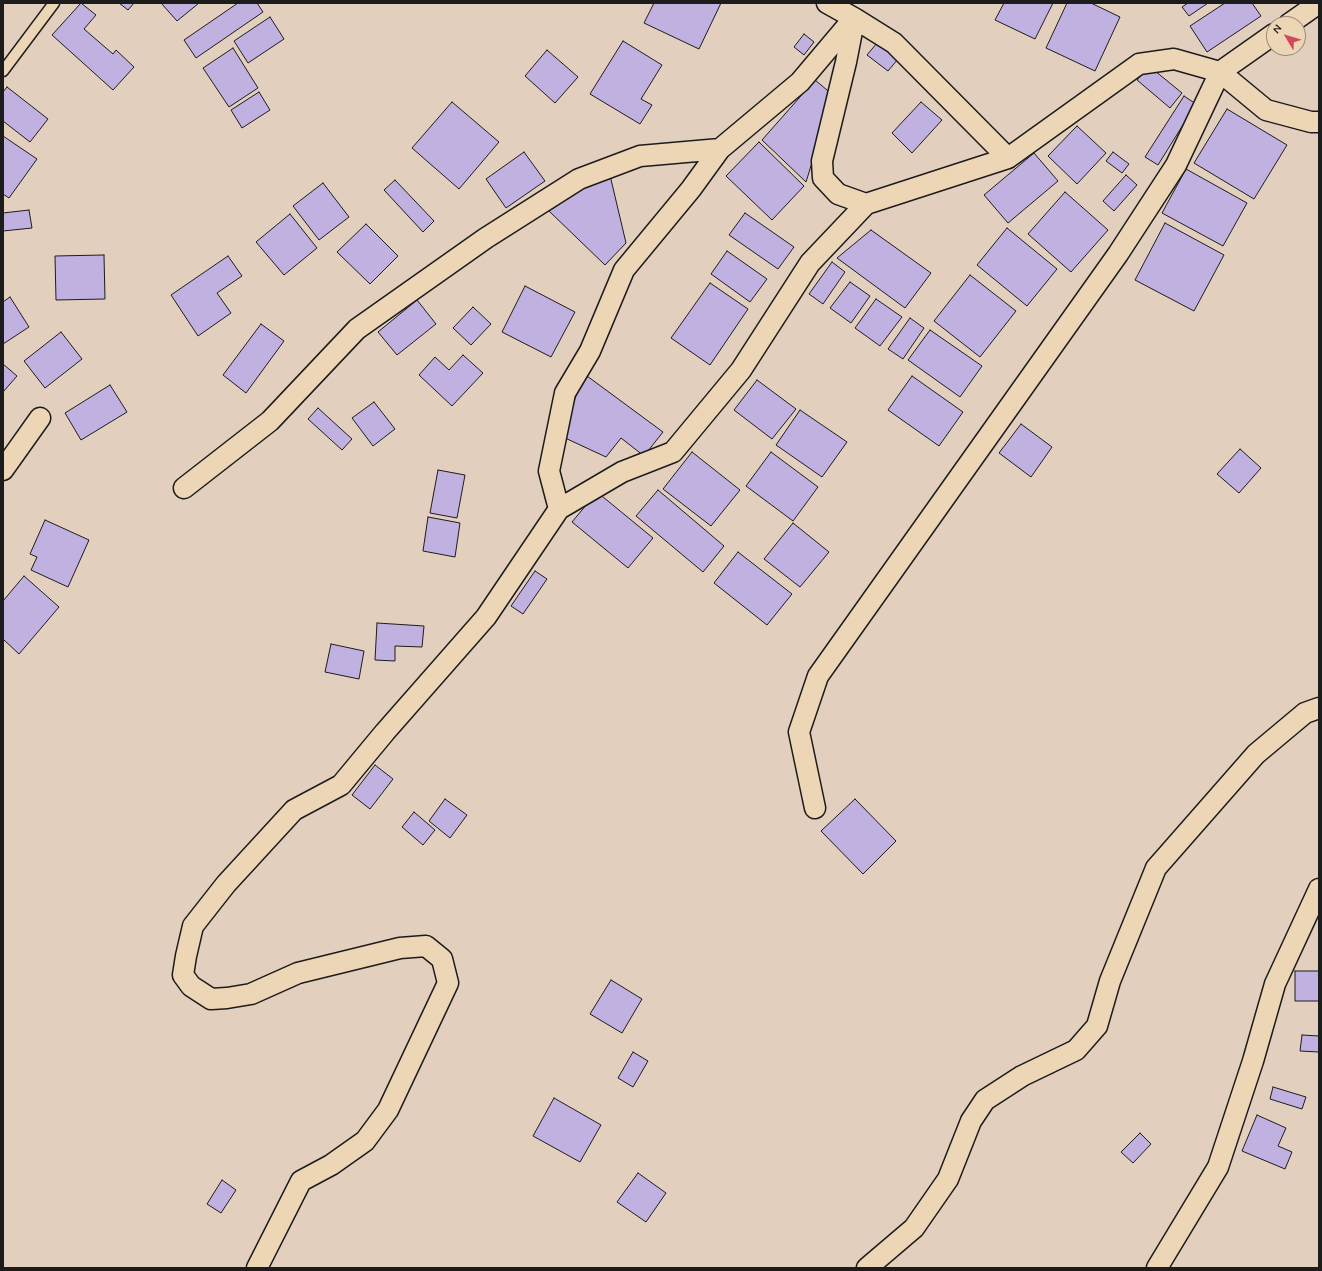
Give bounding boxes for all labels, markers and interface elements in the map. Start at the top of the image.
north arrow [1266,16,1306,56]
text: N [1270,22,1285,36]

